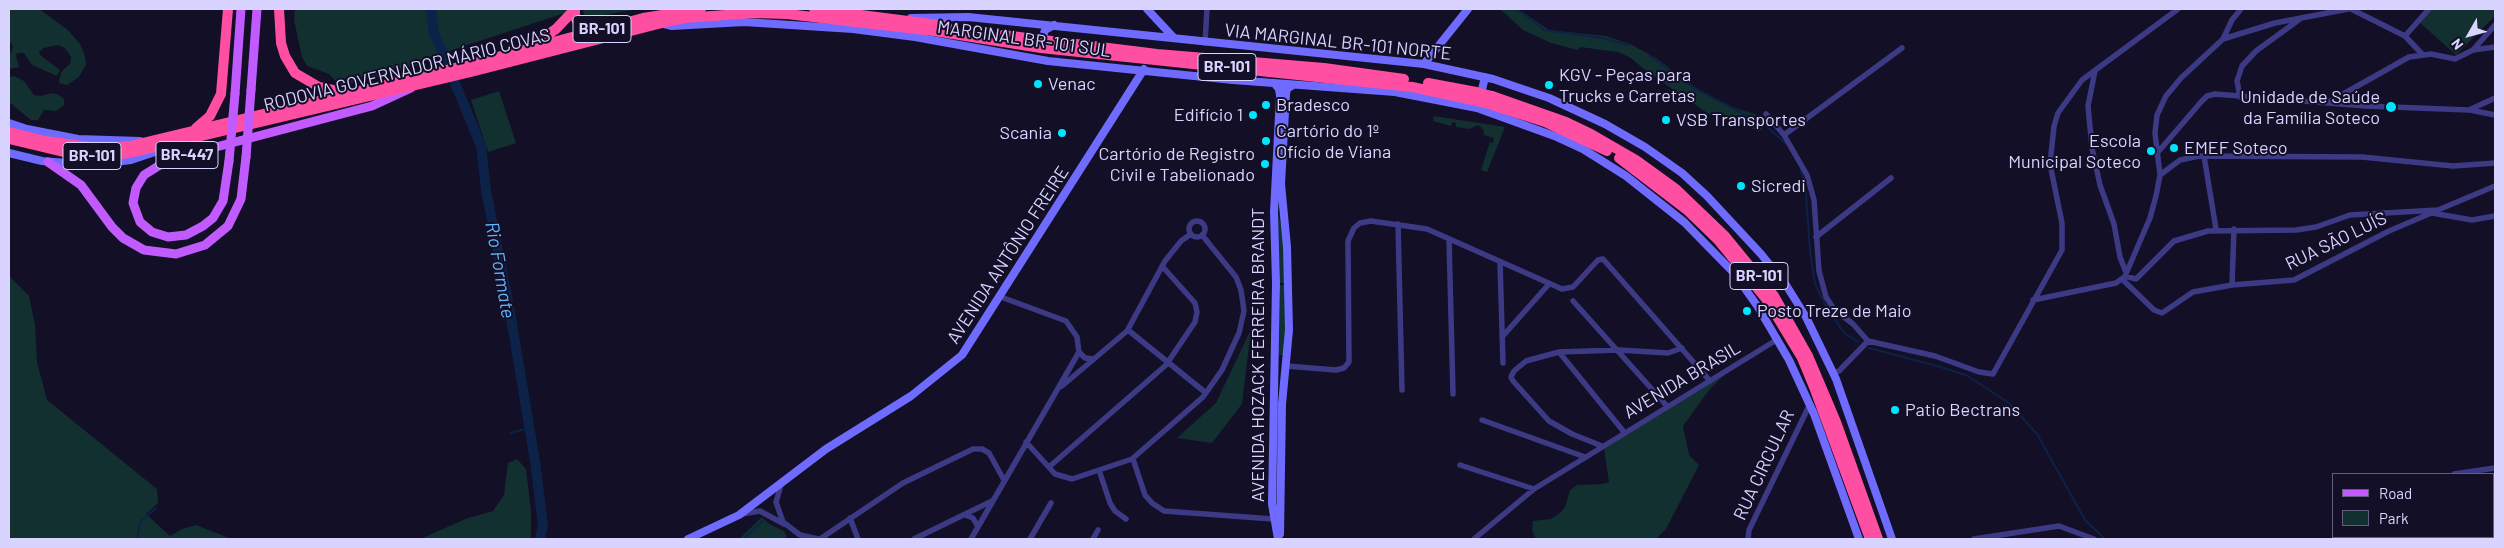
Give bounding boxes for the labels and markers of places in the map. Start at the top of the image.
place label: KGV - Peças para Trucks e Carretas [1559,64,1695,106]
place label: Venac [1048,73,1096,95]
marker: Venac [1032,78,1044,90]
marker: KGV - Peças para Trucks e Carretas [1543,79,1555,91]
place label: Unidade de Saúde da Família Soteco [2240,86,2380,128]
place label: Bradesco [1276,94,1350,116]
marker: Bradesco [1260,99,1272,111]
marker: Unidade de Saúde da Família Soteco [2384,100,2398,114]
place label: Edifício 1 [1174,104,1243,126]
marker: Edifício 1 [1247,109,1259,121]
place label: VSB Transportes [1676,109,1806,131]
marker: VSB Transportes [1660,114,1672,126]
place label: Cartório do 1º Ofício de Viana [1276,120,1391,162]
place label: Scania [999,122,1052,144]
marker: Scania [1056,127,1068,139]
place label: Escola Municipal Soteco [2008,130,2141,172]
marker: Cartório do 1º Ofício de Viana [1260,135,1272,147]
place label: EMEF Soteco [2184,137,2288,159]
marker: EMEF Soteco [2168,142,2180,154]
place label: Cartório de Registro Civil e Tabelionado [1098,143,1255,186]
marker: Escola Municipal Soteco [2145,145,2157,157]
marker: Cartório de Registro Civil e Tabelionado [1259,158,1271,170]
place label: Sicredi [1751,175,1806,197]
marker: Sicredi [1735,180,1747,192]
place label: Posto Treze de Maio [1757,300,1912,322]
marker: Posto Treze de Maio [1741,305,1753,317]
place label: Patio Bectrans [1905,399,2020,421]
marker: Patio Bectrans [1889,404,1901,416]

